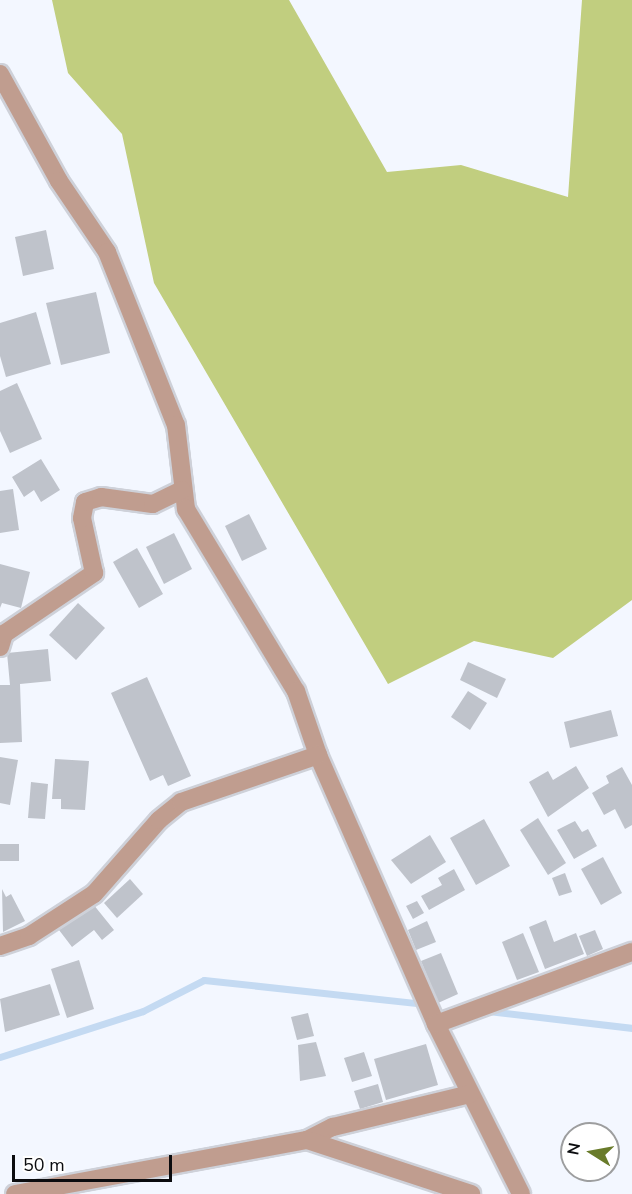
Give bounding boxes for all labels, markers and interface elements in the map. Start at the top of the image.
north arrow [560,1122,620,1182]
text: N [562,1141,586,1157]
scale bar [15,1143,176,1181]
text: 50 m [23,1153,65,1177]

